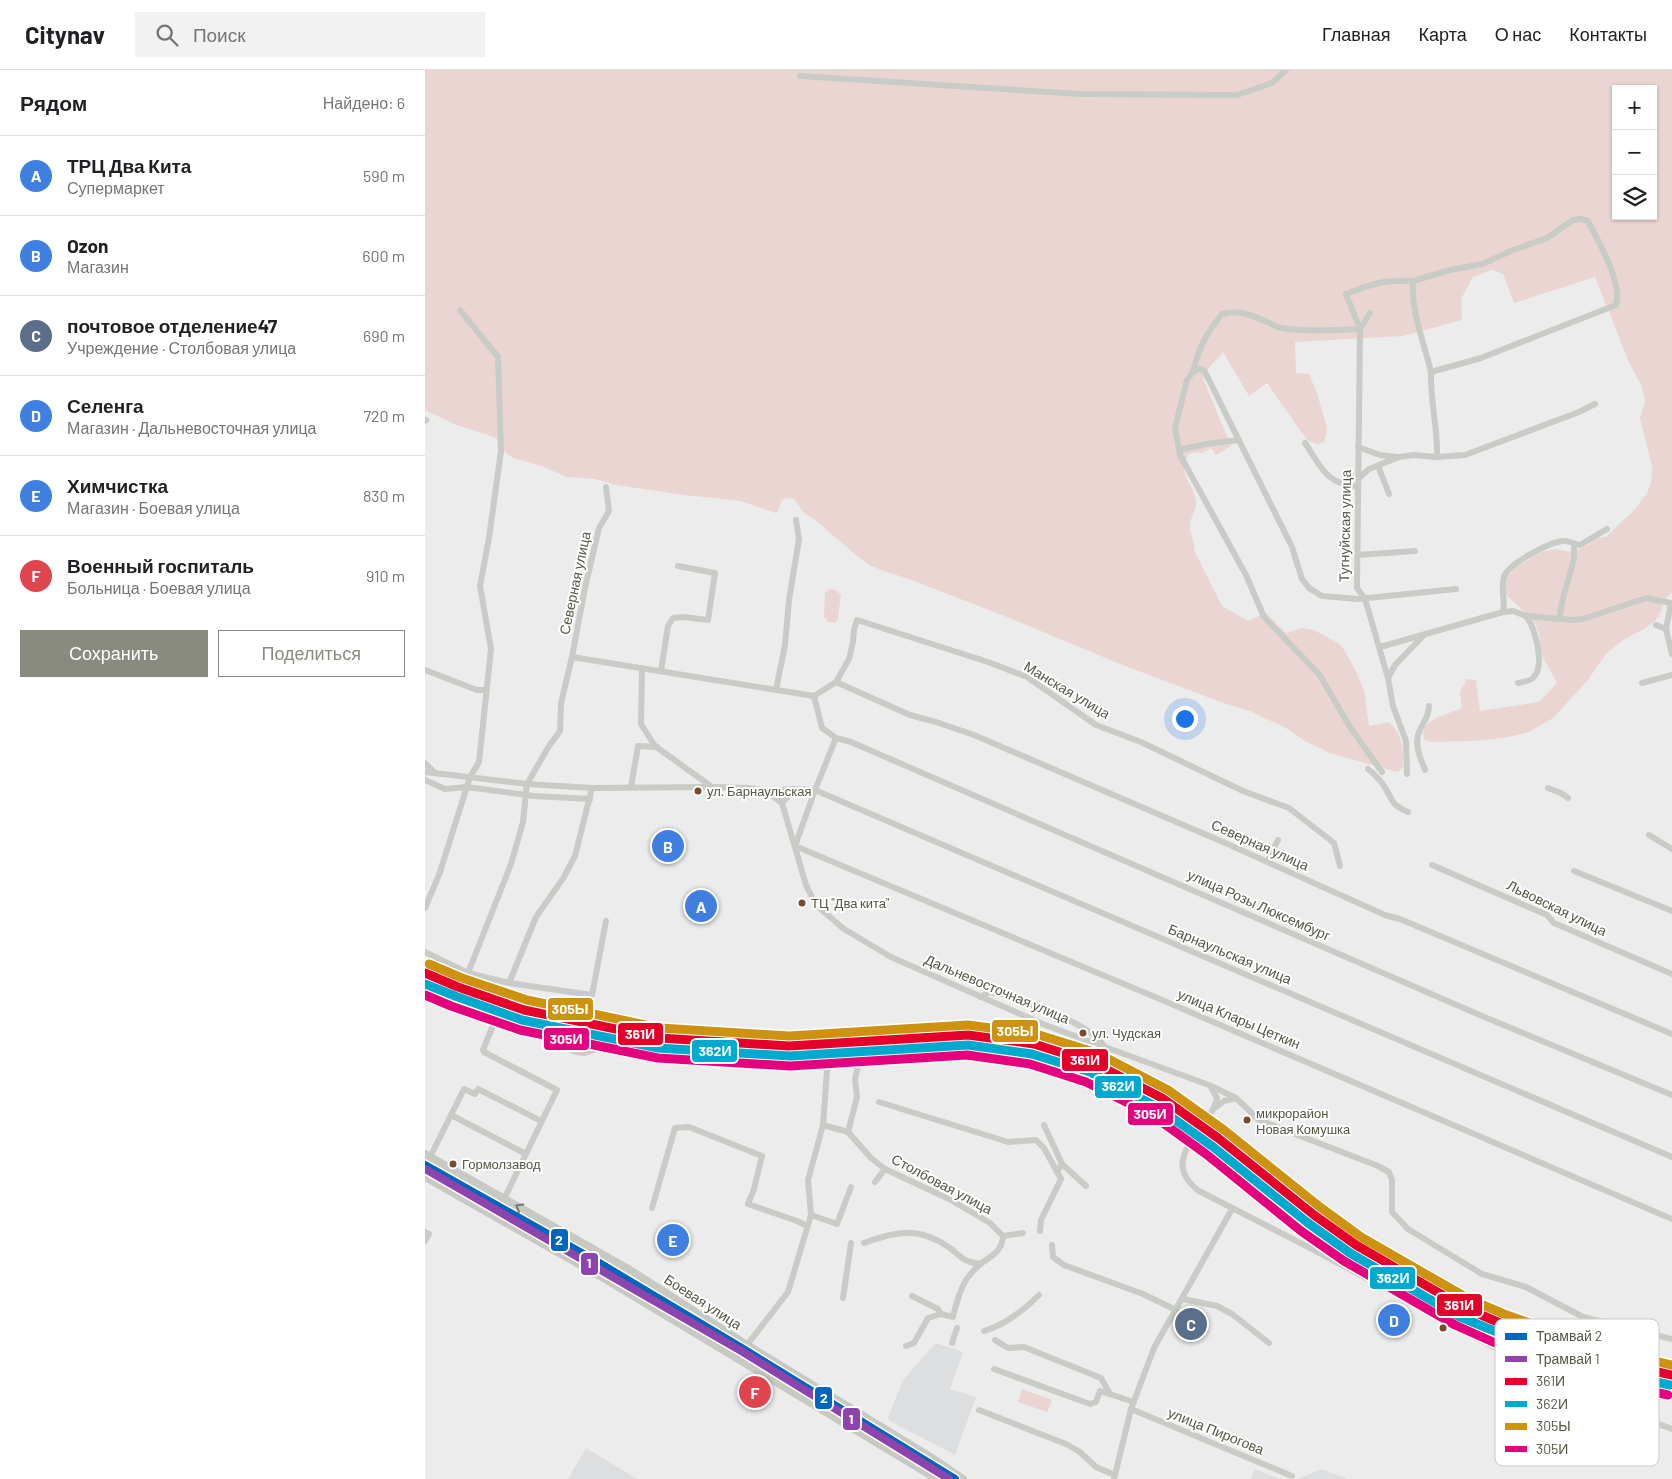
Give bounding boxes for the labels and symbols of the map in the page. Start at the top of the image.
street label: Тугнуйская улица [1335,469,1354,582]
street label: Северная улица [555,530,594,636]
street label: Манская улица [1021,657,1114,722]
your location [1172,706,1198,732]
place label: ул. Барнаульская [707,783,812,799]
marker: ул. Барнаульская [693,786,703,796]
street label: Северная улица [1209,815,1312,874]
pin: B [652,827,684,865]
street label: улица Розы Люксембург [1185,865,1333,944]
street label: Львовская улица [1505,876,1610,939]
pin: A [685,887,717,925]
place label: ТЦ "Два кита" [811,895,890,911]
marker: ТЦ "Два кита" [797,898,807,908]
street label: Барнаульская улица [1166,920,1295,987]
street label: Дальневосточная улица [922,950,1072,1027]
street label: улица Клары Цеткин [1175,985,1303,1052]
line badge: 305Ы [547,997,594,1021]
text: 305Ы [552,1000,588,1017]
line badge: 305Ы [991,1019,1039,1043]
line badge: 361И [617,1022,664,1046]
text: 305Ы [997,1022,1033,1039]
text: 361И [625,1025,655,1042]
place label: ул. Чудская [1092,1025,1161,1041]
line badge: 305И [543,1027,590,1051]
marker: ул. Чудская [1078,1028,1088,1038]
text: 305И [549,1030,583,1047]
line badge: 362И [691,1039,738,1063]
text: 362И [699,1042,731,1059]
line badge: 361И [1061,1048,1109,1072]
text: 361И [1070,1051,1100,1068]
line badge: 362И [1094,1075,1142,1099]
text: 362И [1102,1077,1134,1094]
line badge: 305И [1127,1102,1174,1126]
text: 305И [1133,1105,1167,1122]
place label: микрорайон Новая Комушка [1256,1105,1351,1137]
marker: микрорайон Новая Комушка [1242,1115,1252,1125]
street label: Столбовая улица [889,1150,996,1217]
place label: Гормолзавод [462,1156,541,1172]
marker: Гормолзавод [448,1159,458,1169]
one-way arrow [515,1203,524,1213]
pin: E [657,1221,689,1259]
line badge: 2 [550,1228,569,1252]
text: 2 [555,1231,563,1248]
line badge: 1 [580,1252,599,1276]
text: 1 [587,1254,592,1271]
line badge: 362И [1369,1266,1416,1290]
text: 362И [1377,1269,1409,1286]
street label: Боевая улица [661,1270,745,1333]
line badge: 361И [1436,1293,1483,1317]
text: 361И [1444,1296,1474,1313]
pin: D [1378,1301,1410,1339]
pin: C [1175,1305,1207,1343]
legend [1495,1319,1659,1466]
unlabelled marker [1438,1323,1448,1333]
text: Трамвай 2 [1536,1327,1602,1344]
text: Трамвай 1 [1536,1350,1600,1367]
text: 361И [1536,1372,1565,1389]
pin: F [739,1373,771,1411]
line badge: 2 [814,1386,833,1410]
text: 2 [820,1389,828,1406]
text: 362И [1536,1395,1568,1412]
street label: улица Пирогова [1166,1403,1267,1458]
line badge: 1 [842,1407,861,1431]
text: 1 [849,1410,854,1427]
text: 305Ы [1536,1417,1571,1434]
text: 305И [1536,1440,1568,1457]

